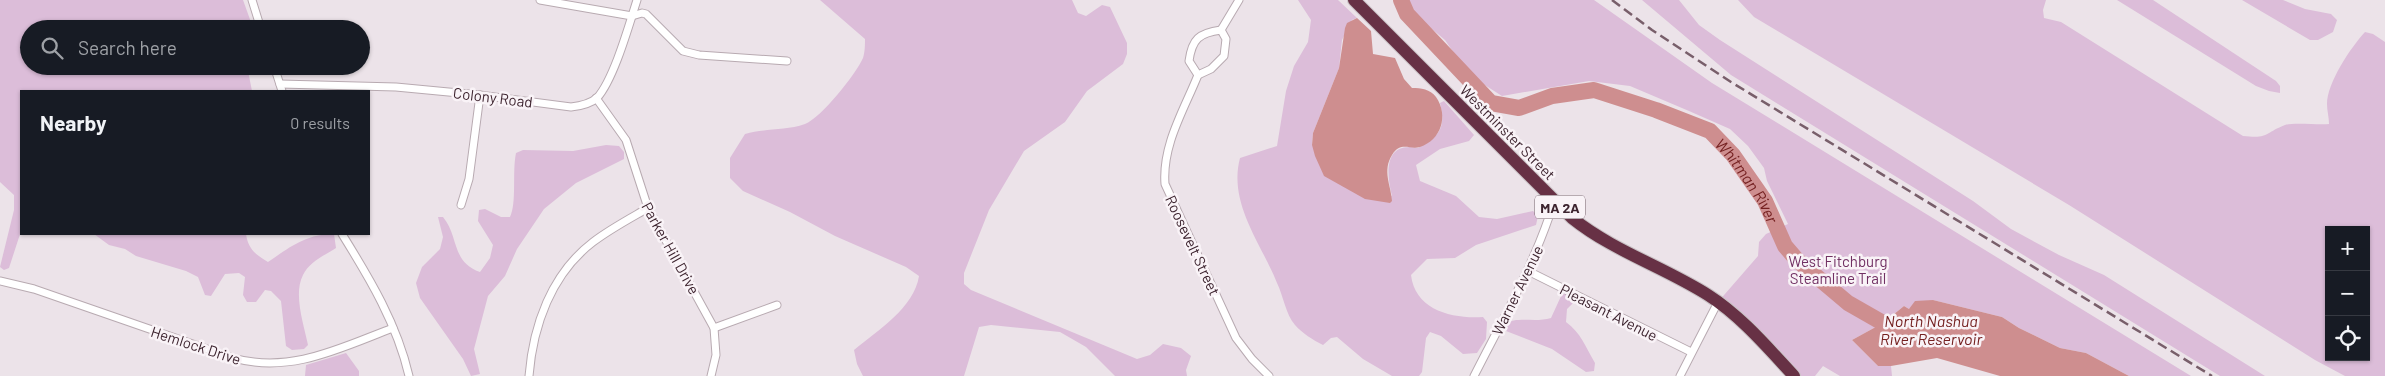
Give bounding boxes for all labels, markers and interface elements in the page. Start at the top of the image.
search box [20,20,370,75]
icon: search [38,34,66,62]
text: Search here [78,36,177,59]
street label: Westminster Street [1457,81,1559,183]
street label: Colony Road [452,83,534,111]
text: Nearby [40,110,106,135]
text: 0 results [290,113,350,132]
water label: Whitman River [1712,134,1783,227]
street label: Roosevelt Street [1162,192,1224,298]
road number: MA 2A [1535,196,1585,218]
street label: Parker Hill Drive [638,199,704,297]
map controls [2325,226,2370,361]
button: + [2325,226,2370,271]
street label: Warner Avenue [1487,242,1547,338]
park label: West Fitchburg Steamline Trail [1789,252,1887,287]
button: − [2325,271,2370,316]
street label: Pleasant Avenue [1557,280,1661,344]
water label: North Nashua River Reservoir [1880,311,1983,348]
button: locate [2325,316,2370,361]
street label: Hemlock Drive [149,322,243,368]

